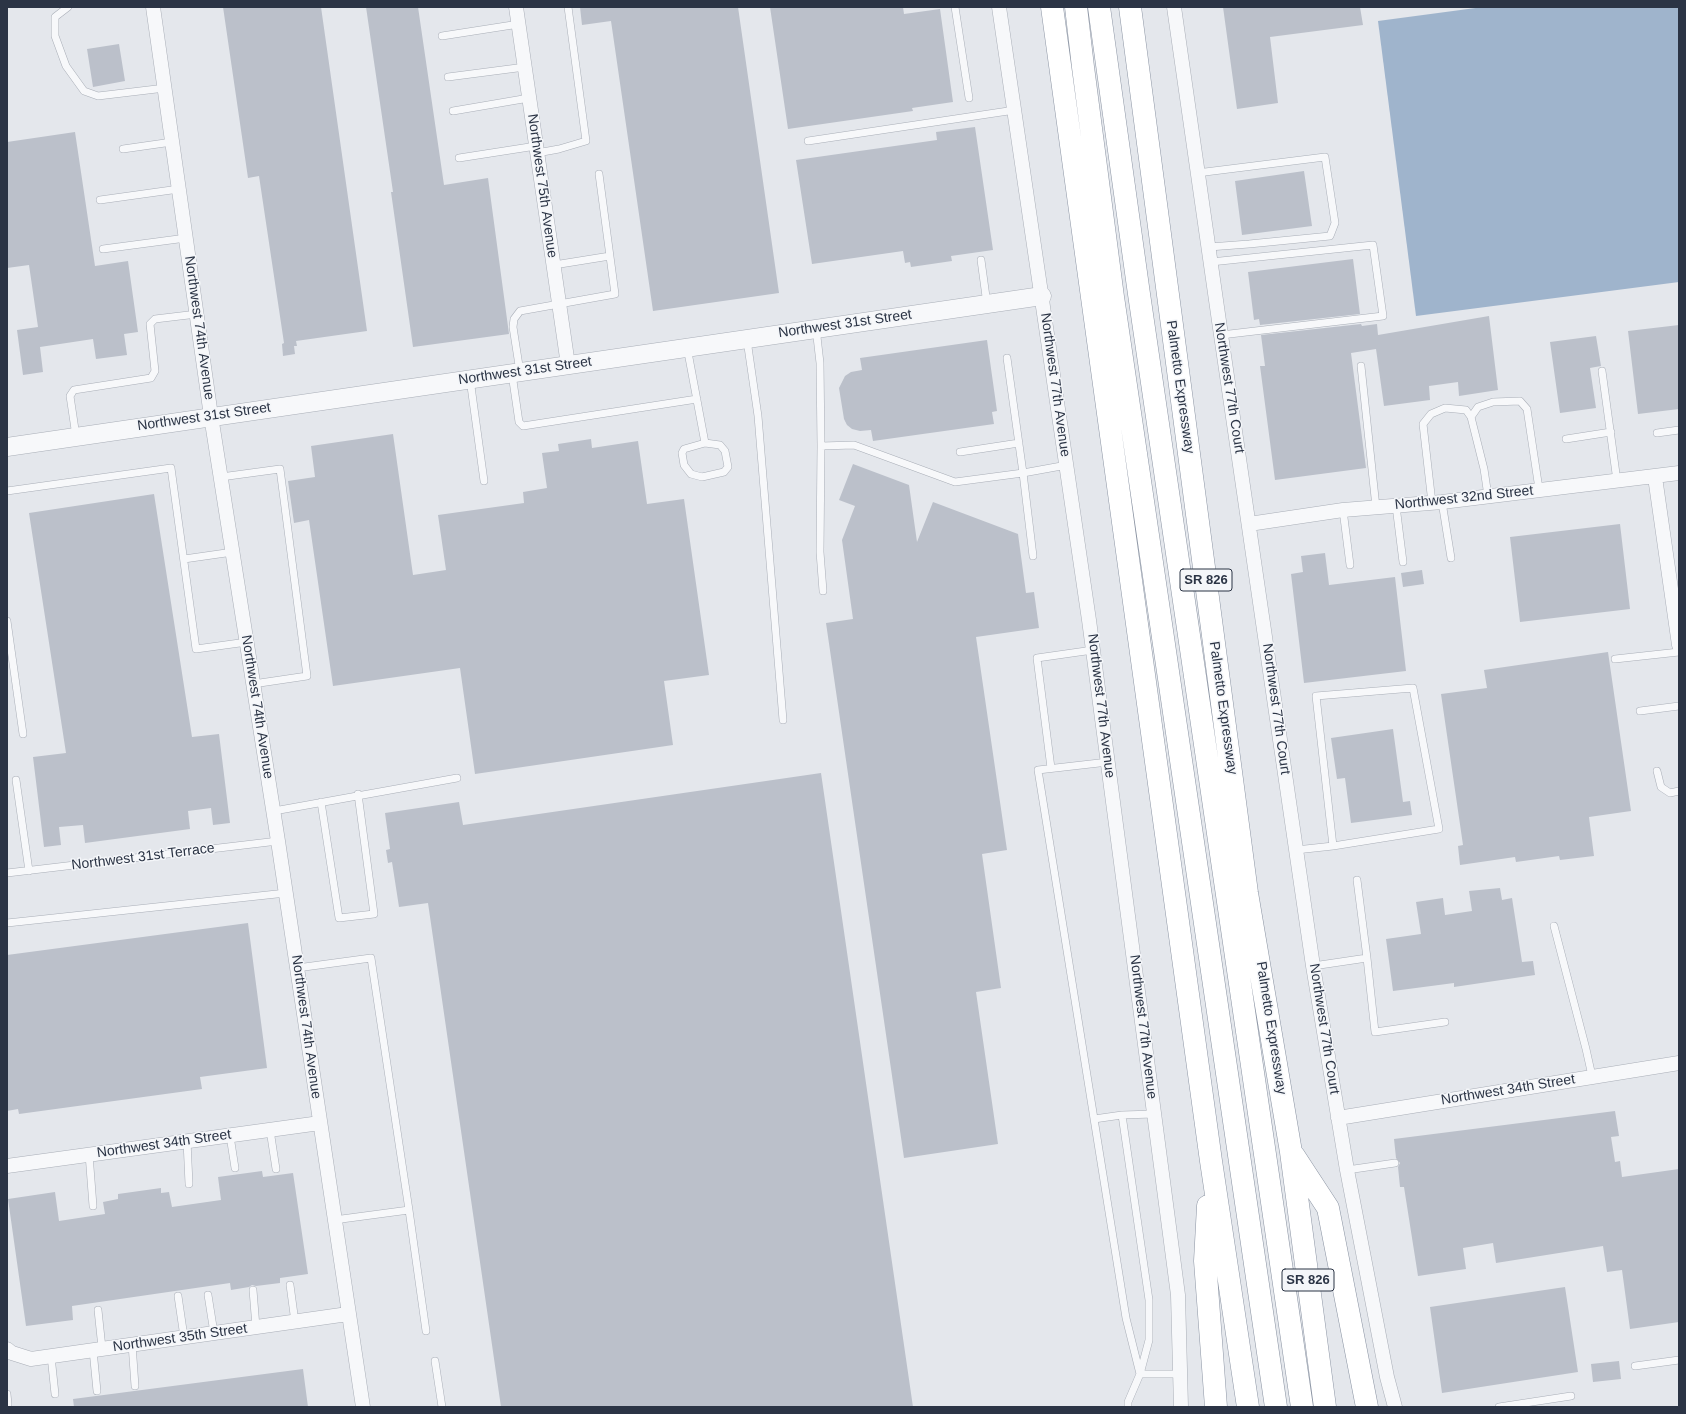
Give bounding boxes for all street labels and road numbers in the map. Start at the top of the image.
street label: Northwest 75th Avenue [524,113,560,259]
street label: Northwest 74th Avenue [181,255,217,401]
street label: Northwest 31st Street [777,306,913,342]
street label: Northwest 77th Avenue [1037,312,1073,458]
street label: Palmetto Expressway [1162,319,1198,455]
street label: Northwest 77th Court [1210,321,1248,455]
street label: Northwest 31st Street [457,353,593,389]
street label: Northwest 31st Street [136,399,272,435]
street label: Northwest 32nd Street [1394,482,1534,514]
road number: SR 826 [1180,569,1232,591]
street label: Northwest 77th Avenue [1084,633,1118,779]
street label: Northwest 74th Avenue [237,634,277,780]
street label: Palmetto Expressway [1205,640,1241,776]
street label: Northwest 77th Court [1258,642,1294,776]
street label: Northwest 31st Terrace [71,840,215,874]
street label: Northwest 74th Avenue [288,954,324,1100]
street label: Northwest 77th Avenue [1126,954,1160,1100]
street label: Palmetto Expressway [1252,960,1290,1096]
street label: Northwest 77th Court [1305,962,1343,1096]
street label: Northwest 34th Street [1440,1071,1576,1109]
street label: Northwest 34th Street [96,1126,232,1162]
road number: SR 826 [1282,1269,1334,1291]
street label: Northwest 35th Street [112,1320,248,1356]

